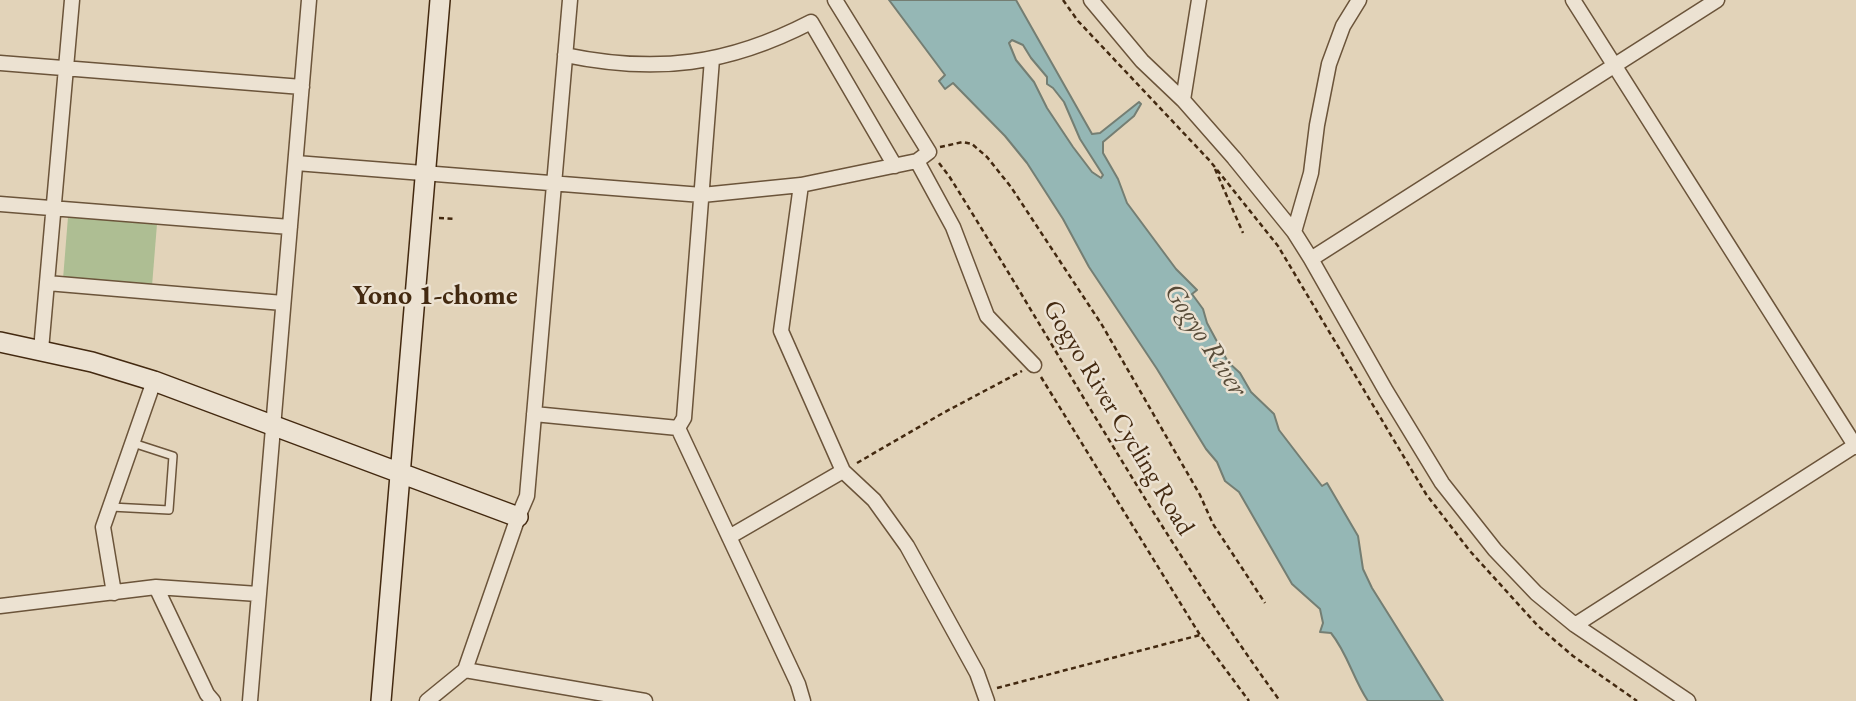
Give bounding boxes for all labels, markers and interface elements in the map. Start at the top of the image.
water label: Gogyo River [1156,277,1254,403]
district label: Yono 1-chome [352,279,518,313]
street label: Gogyo River Cycling Road [1035,295,1201,541]

